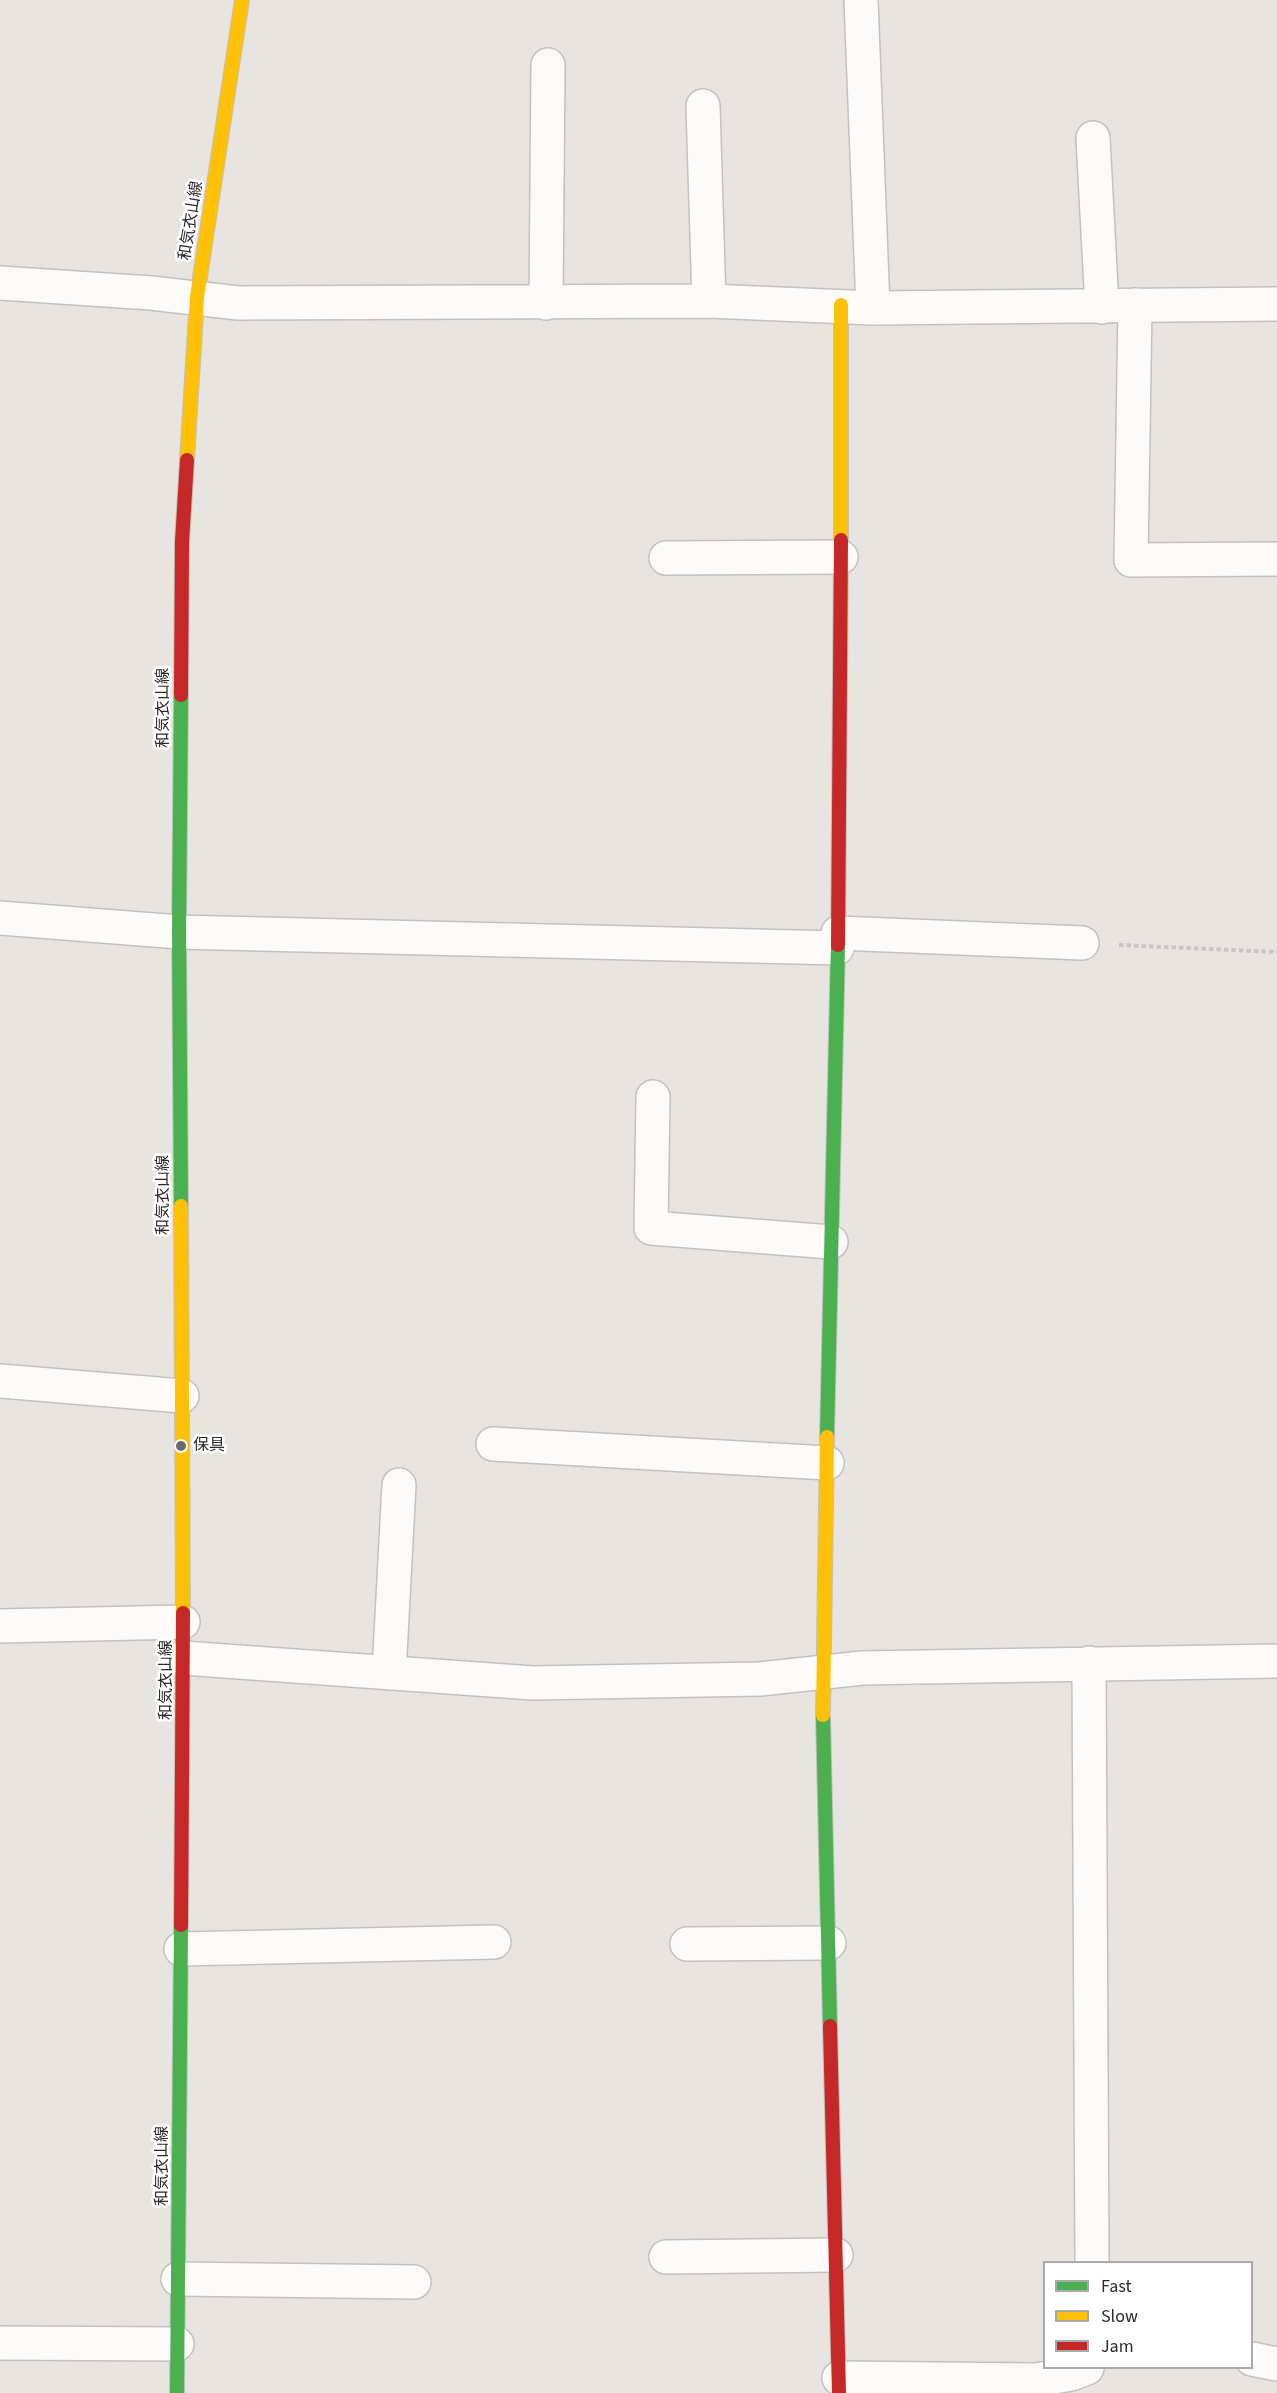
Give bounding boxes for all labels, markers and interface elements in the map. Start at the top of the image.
street label: 和気衣山線 [176,180,208,262]
street label: 和気衣山線 [154,668,174,748]
street label: 和気衣山線 [154,1155,174,1235]
place label: 保具 [193,1436,225,1456]
marker: 保具 [174,1439,188,1453]
street label: 和気衣山線 [157,1640,177,1720]
street label: 和気衣山線 [153,2126,173,2206]
legend [1043,2261,1253,2369]
text: Fast [1101,2274,1132,2299]
text: Slow [1101,2304,1138,2329]
text: Jam [1101,2334,1134,2359]

